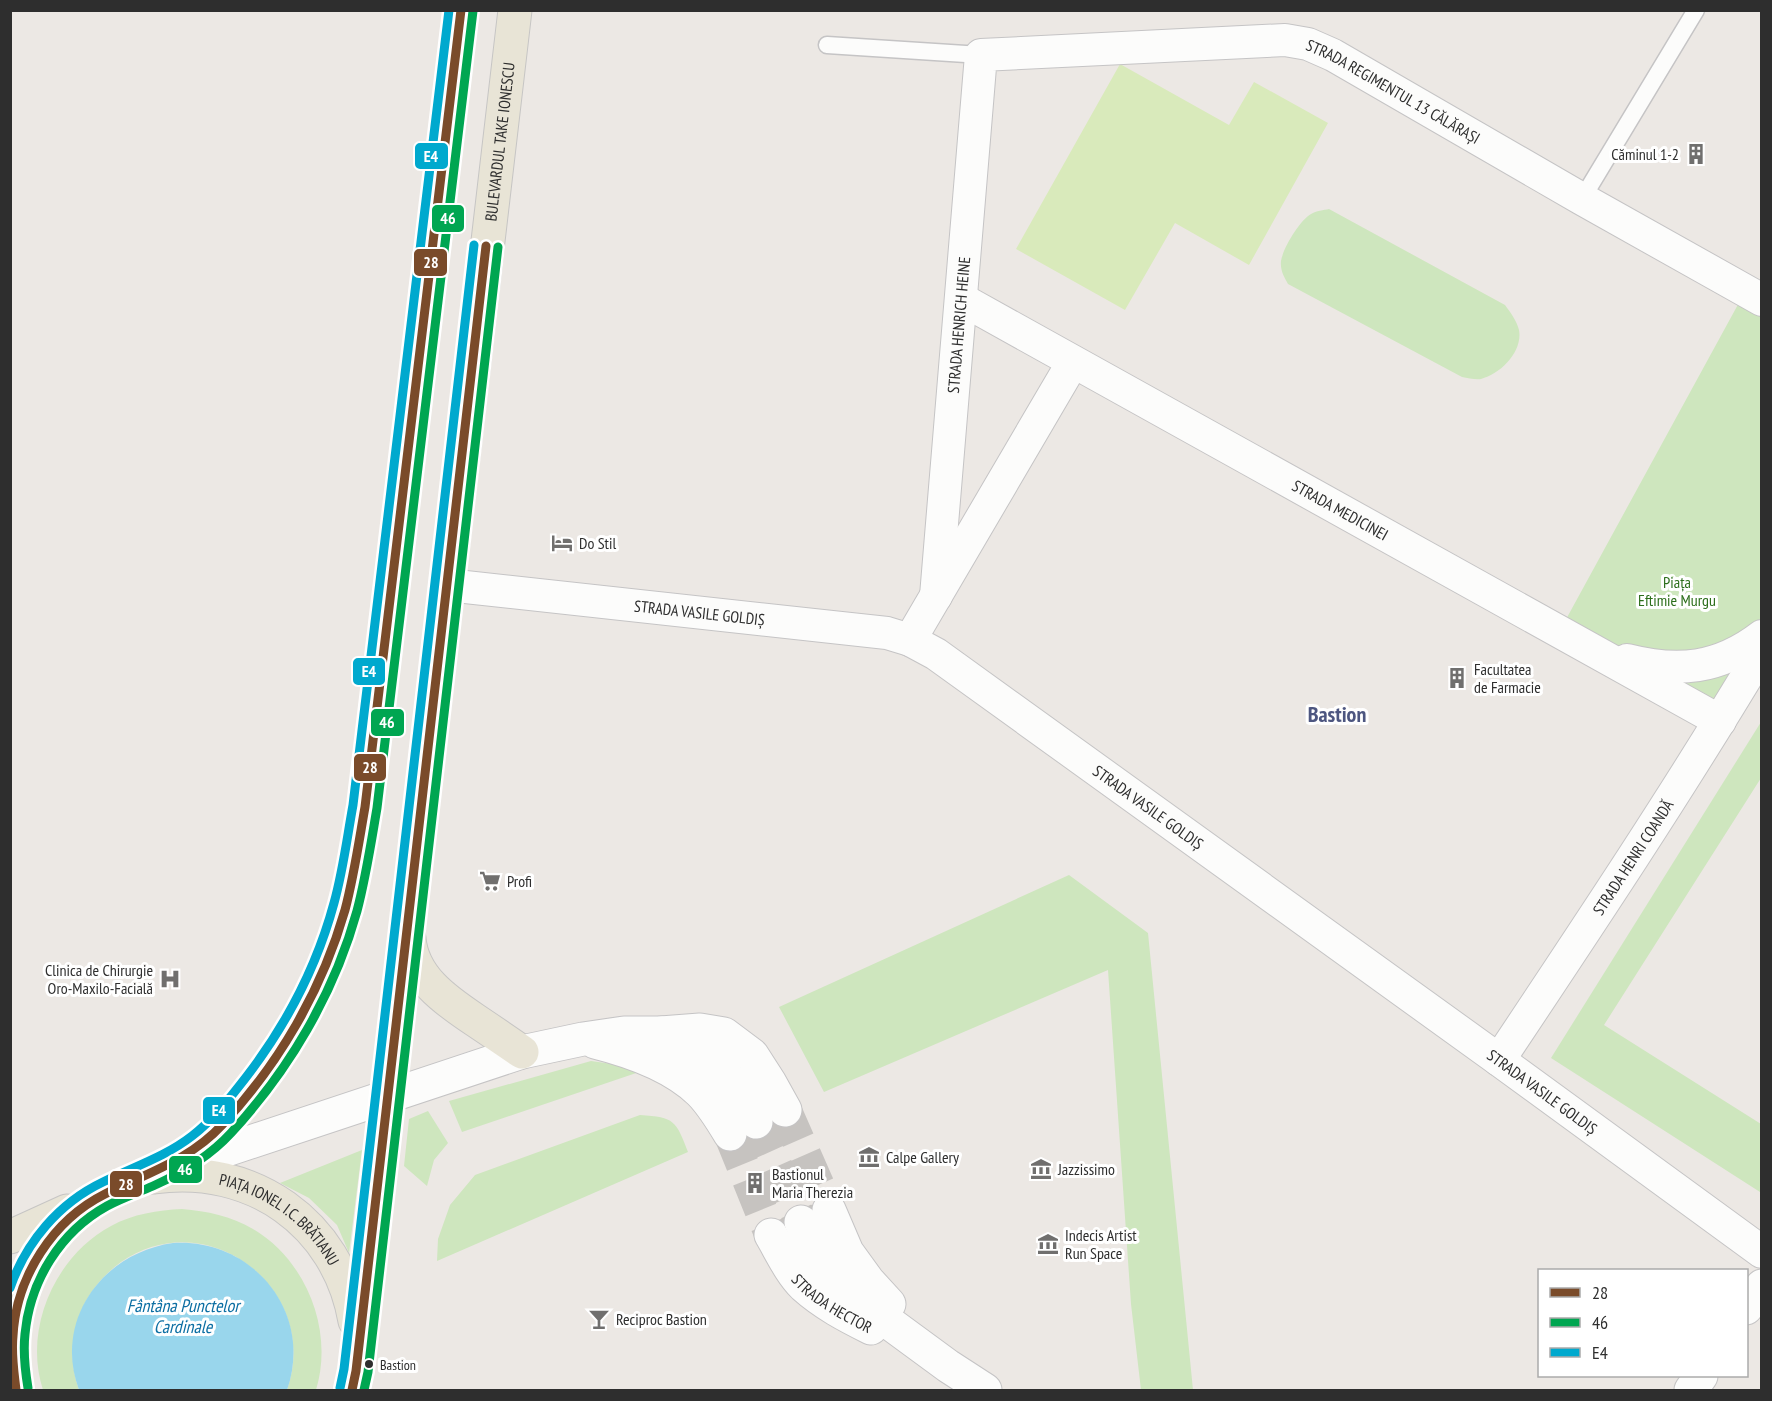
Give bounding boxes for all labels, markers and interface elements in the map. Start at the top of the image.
street label: STRADA REGIMENTUL 13 CĂLĂRAȘI [1303,35,1484,148]
street label: BULEVARDUL TAKE IONESCU [480,61,519,222]
line badge: E4 [414,142,449,170]
building icon: Căminul 1-2 [1684,142,1708,166]
place label: Căminul 1-2 [1611,144,1679,164]
text: E4 [424,146,439,166]
line badge: 46 [431,204,465,233]
text: 46 [440,208,456,228]
line badge: 28 [413,248,448,277]
text: 28 [423,252,439,272]
street label: STRADA HENRICH HEINE [943,256,974,394]
street label: STRADA MEDICINEI [1289,475,1392,545]
hotel icon: Do Stil [550,531,574,555]
place label: Do Stil [579,533,616,553]
park label: Piața Eftimie Murgu [1638,572,1716,610]
street label: STRADA VASILE GOLDIȘ [633,595,766,630]
line badge: E4 [352,657,386,686]
place label: Facultatea de Farmacie [1474,659,1541,697]
text: E4 [362,661,377,681]
building icon: Facultatea de Farmacie [1445,666,1469,690]
district label: Bastion [1308,700,1366,728]
line badge: 46 [370,708,405,737]
text: 46 [379,712,395,732]
line badge: 28 [353,753,387,782]
text: 28 [362,757,378,777]
street label: STRADA VASILE GOLDIȘ [1089,761,1208,854]
street label: STRADA HENRI COANDĂ [1588,795,1678,919]
supermarket icon: Profi [478,869,502,893]
place label: Profi [507,871,532,891]
place label: Clinica de Chirurgie Oro-Maxilo-Facială [45,960,153,998]
hospital icon: Clinica de Chirurgie Oro-Maxilo-Facială [158,967,182,991]
street label: STRADA VASILE GOLDIȘ [1483,1045,1601,1139]
line badge: E4 [202,1096,236,1125]
text: E4 [212,1100,227,1120]
museum icon: Calpe Gallery [857,1145,881,1169]
place label: Calpe Gallery [886,1147,959,1167]
line badge: 46 [168,1155,203,1184]
museum icon: Jazzissimo [1029,1157,1053,1181]
text: 46 [177,1159,193,1179]
place label: Jazzissimo [1057,1159,1115,1179]
place label: Bastionul Maria Therezia [772,1164,853,1202]
street label: PIAȚA IONEL I.C. BRĂTIANU [217,1169,344,1269]
line badge: 28 [109,1170,143,1198]
building icon: Bastionul Maria Therezia [743,1171,767,1195]
text: 28 [118,1174,134,1194]
place label: Indecis Artist Run Space [1065,1225,1137,1263]
museum icon: Indecis Artist Run Space [1036,1232,1060,1256]
legend [1538,1269,1748,1377]
street label: STRADA HECTOR [787,1270,876,1337]
text: 28 [1592,1281,1608,1304]
water label: Fântâna Punctelor Cardinale [127,1294,242,1338]
bar icon: Reciproc Bastion [587,1307,611,1331]
place label: Reciproc Bastion [616,1309,707,1329]
text: 46 [1592,1311,1608,1334]
text: E4 [1592,1341,1608,1364]
place label: Bastion [380,1356,416,1374]
marker: Bastion [363,1358,375,1370]

